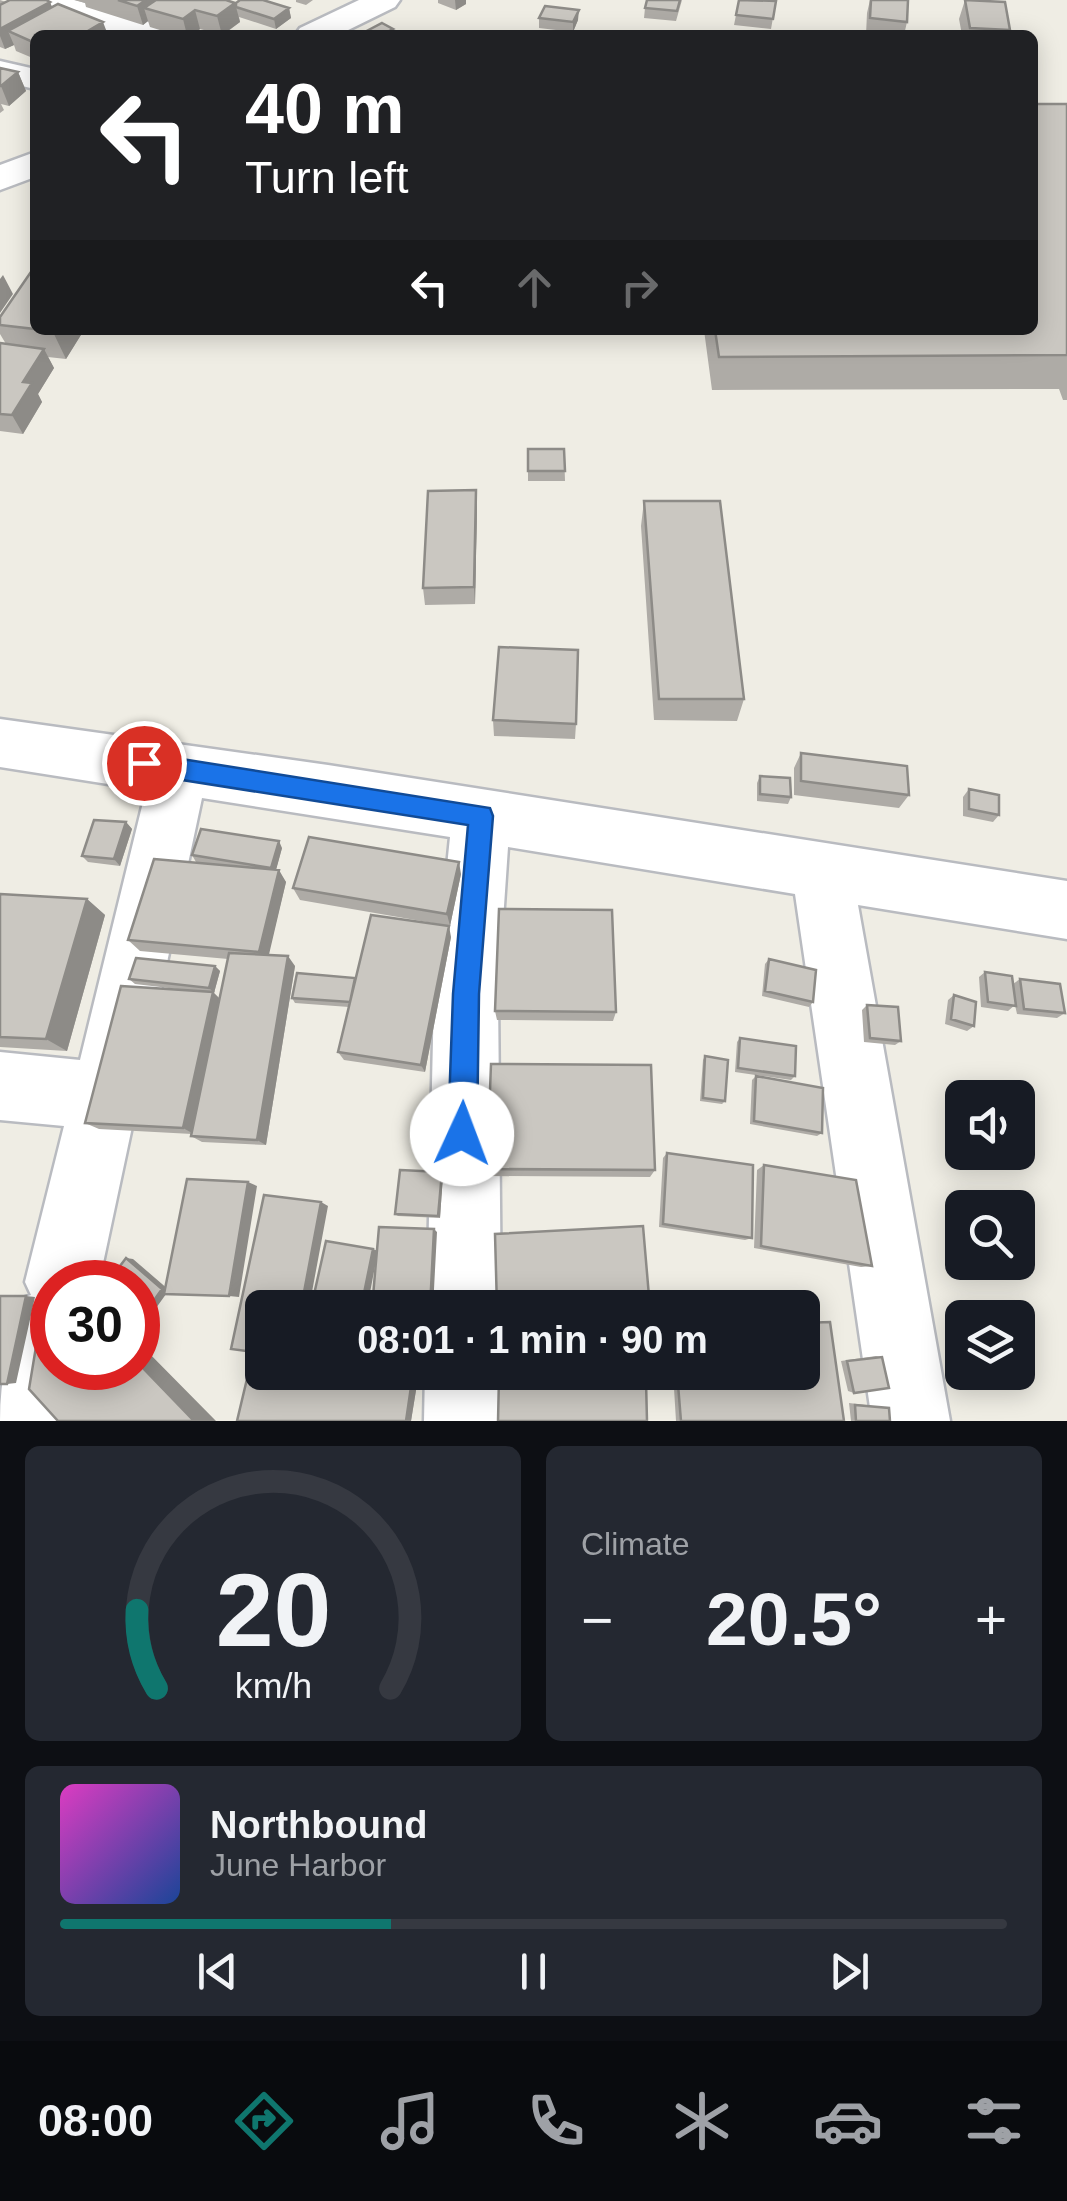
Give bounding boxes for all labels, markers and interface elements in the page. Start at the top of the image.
icon: left [80,70,210,200]
text: 40 m [245,70,405,148]
text: Turn left [245,152,408,203]
icon: left [402,260,457,315]
icon: ahead [507,260,562,315]
icon: right [612,260,667,315]
pin [102,721,187,806]
icon: arrive [117,736,172,791]
map controls [945,1080,1035,1390]
button: sound [945,1080,1035,1170]
position arrow [410,1082,514,1186]
button: search [945,1190,1035,1280]
speed limit sign: 30 [30,1260,160,1390]
button: layers [945,1300,1035,1390]
text: 08:01 · 1 min · 90 m [357,1319,708,1361]
text: Climate [581,1526,689,1562]
text: 20 [215,1552,331,1668]
text: 20.5° [706,1577,882,1661]
text: − [581,1589,613,1651]
text: + [975,1589,1007,1651]
text: km/h [234,1666,312,1706]
text: Northbound [210,1804,427,1846]
text: June Harbor [210,1847,386,1883]
icon: previous [190,1944,245,1999]
icon: pause [506,1944,561,1999]
icon: next [822,1944,877,1999]
icon: directions [229,2086,299,2156]
icon: music [375,2086,445,2156]
icon: phone [521,2086,591,2156]
icon: climate [667,2086,737,2156]
icon: car [813,2086,883,2156]
icon: filters [959,2086,1029,2156]
text: 08:00 [38,2095,153,2146]

